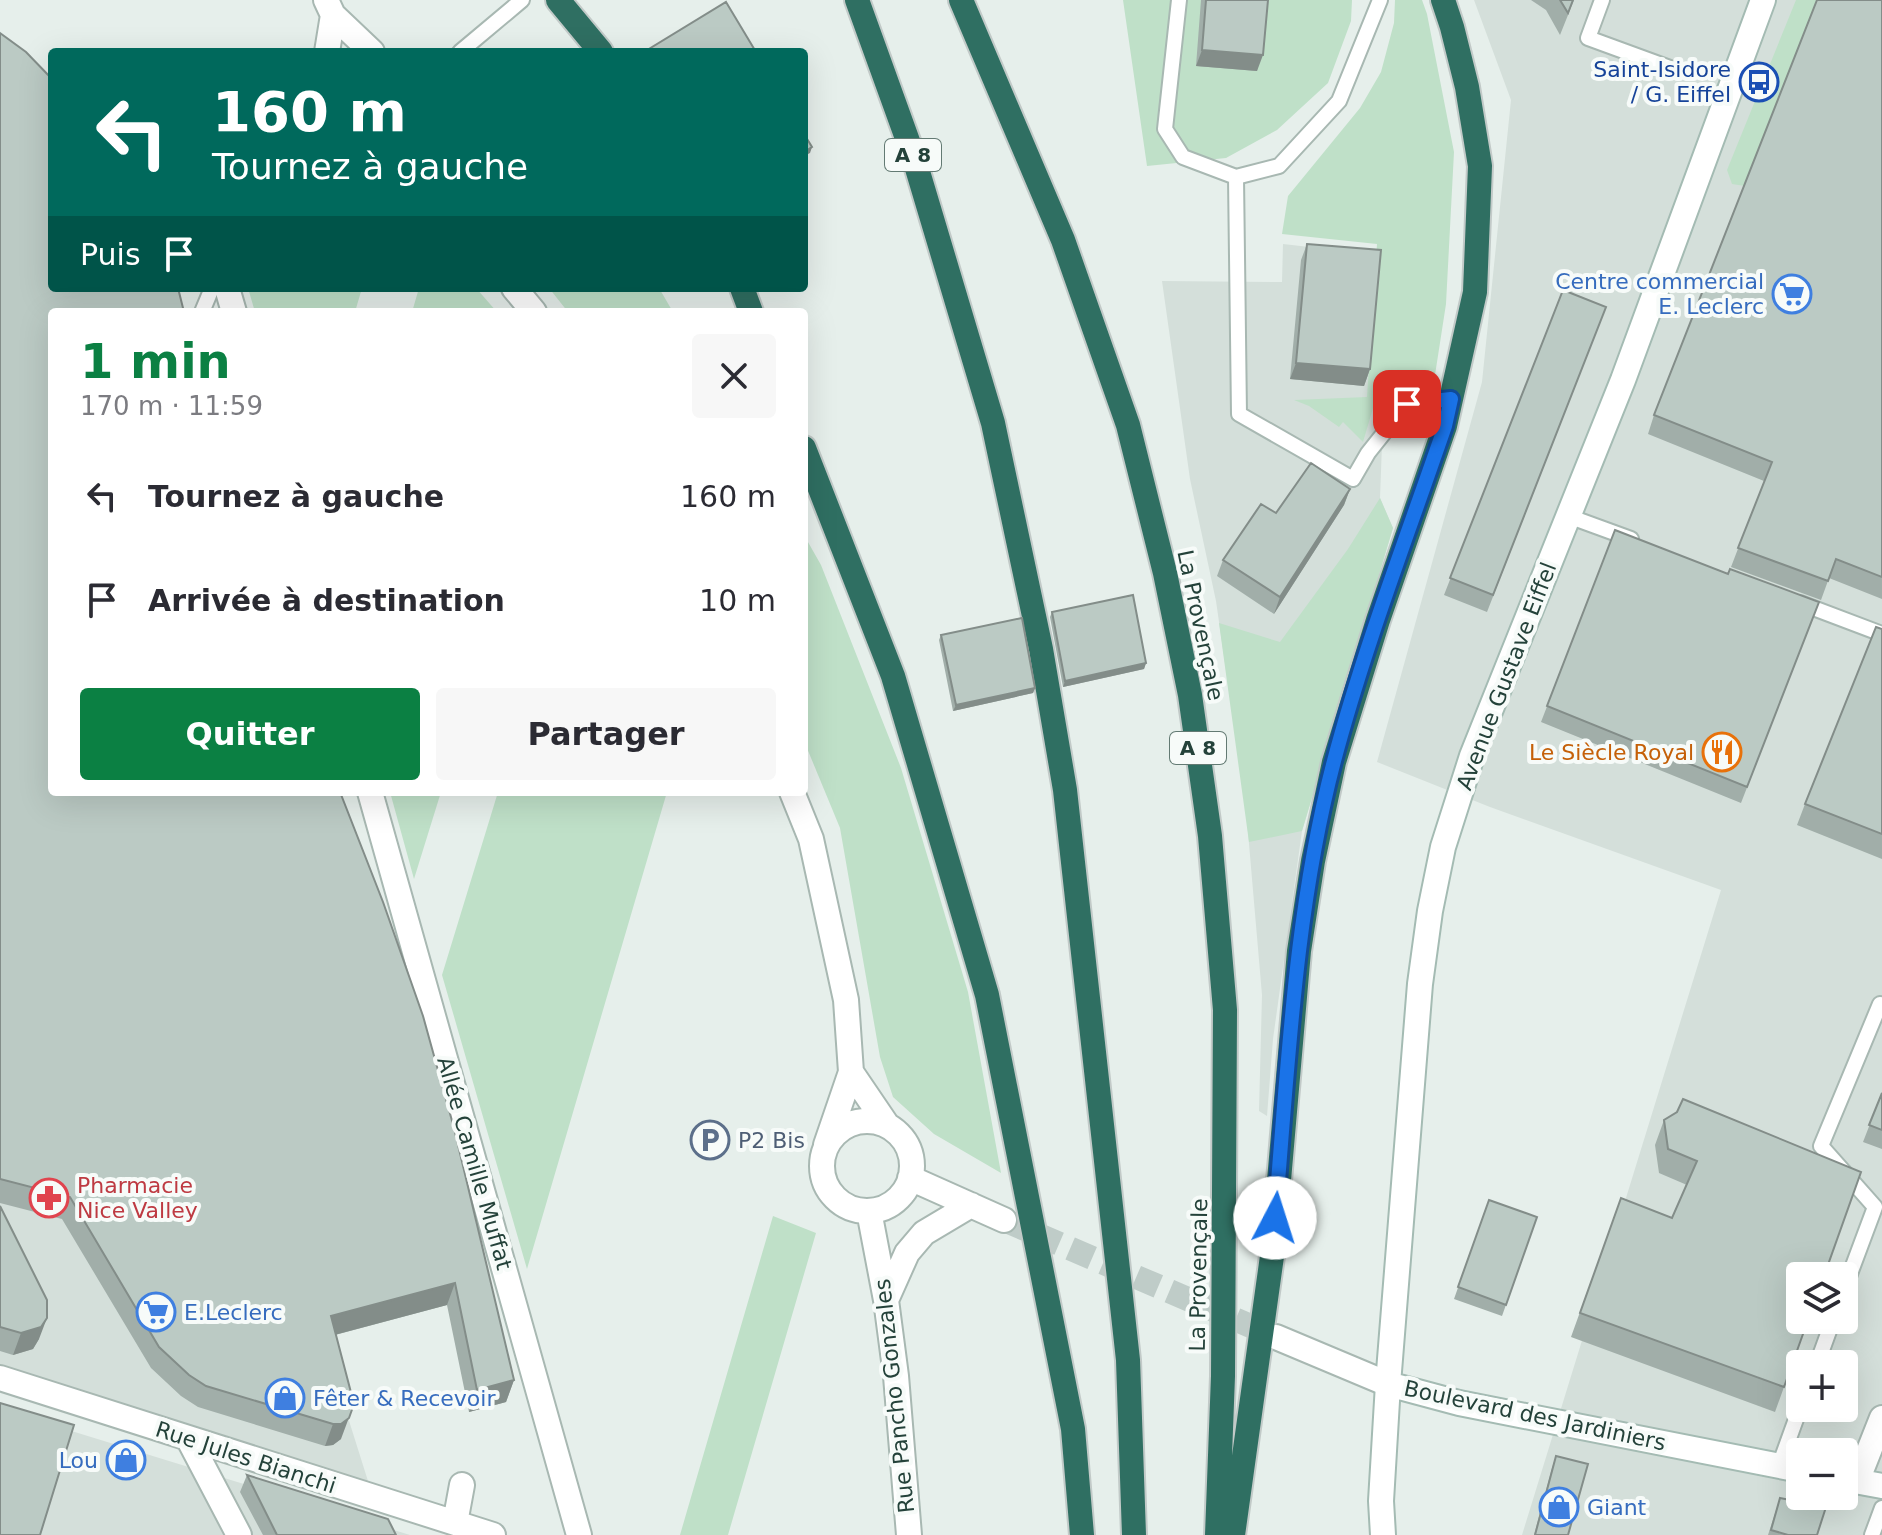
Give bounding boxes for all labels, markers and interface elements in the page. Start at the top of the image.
place label: Saint-Isidore / G. Eiffel [1593,57,1731,107]
bus stop icon: Saint-Isidore / G. Eiffel [1738,61,1780,103]
text: 160 m [212,79,407,144]
icon: left [80,80,184,184]
road number: A 8 [885,139,941,171]
text: Tournez à gauche [212,146,528,187]
icon: arrive [157,232,201,276]
text: Puis [80,237,141,272]
place label: Centre commercial E. Leclerc [1555,269,1764,319]
supermarket icon: Centre commercial E. Leclerc [1771,273,1813,315]
text: 1 min [80,333,231,389]
button: close [692,334,776,418]
pin [1373,370,1441,438]
icon: arrive [1385,382,1429,426]
text: 170 m · 11:59 [80,391,263,421]
icon: left [80,474,124,518]
text: Tournez à gauche [148,479,444,514]
text: 160 m [680,479,776,514]
street label: La Provençale [1172,548,1229,703]
street label: Avenue Gustave Eiffel [1451,559,1561,793]
icon: arrive [80,578,124,622]
text: Arrivée à destination [148,583,505,618]
text: 10 m [699,583,776,618]
button: Quitter [80,688,420,780]
button: Partager [436,688,776,780]
restaurant icon: Le Siècle Royal [1701,731,1743,773]
road number: A 8 [1170,732,1226,764]
place label: Le Siècle Royal [1529,740,1694,765]
street label: Allée Camille Muffat [432,1054,517,1273]
parking icon: P2 Bis [689,1119,731,1161]
place label: P2 Bis [738,1128,805,1153]
place label: Pharmacie Nice Valley [77,1173,198,1223]
position arrow [1233,1176,1317,1260]
pharmacy icon: Pharmacie Nice Valley [28,1177,70,1219]
street label: La Provençale [1185,1198,1212,1352]
map controls [1786,1262,1858,1510]
button: layers [1786,1262,1858,1334]
street label: Rue Pancho Gonzales [870,1278,919,1514]
supermarket icon: E.Leclerc [135,1291,177,1333]
place label: E.Leclerc [184,1300,283,1325]
button: + [1786,1350,1858,1422]
street label: Boulevard des Jardiniers [1402,1376,1668,1455]
shop icon: Fêter & Recevoir [264,1377,306,1419]
place label: Fêter & Recevoir [313,1386,496,1411]
street label: Rue Jules Bianchi [153,1417,339,1498]
button: − [1786,1438,1858,1510]
shop icon: Lou [105,1439,147,1481]
place label: Lou [59,1448,98,1473]
shop icon: Giant [1538,1486,1580,1528]
place label: Giant [1587,1495,1647,1520]

